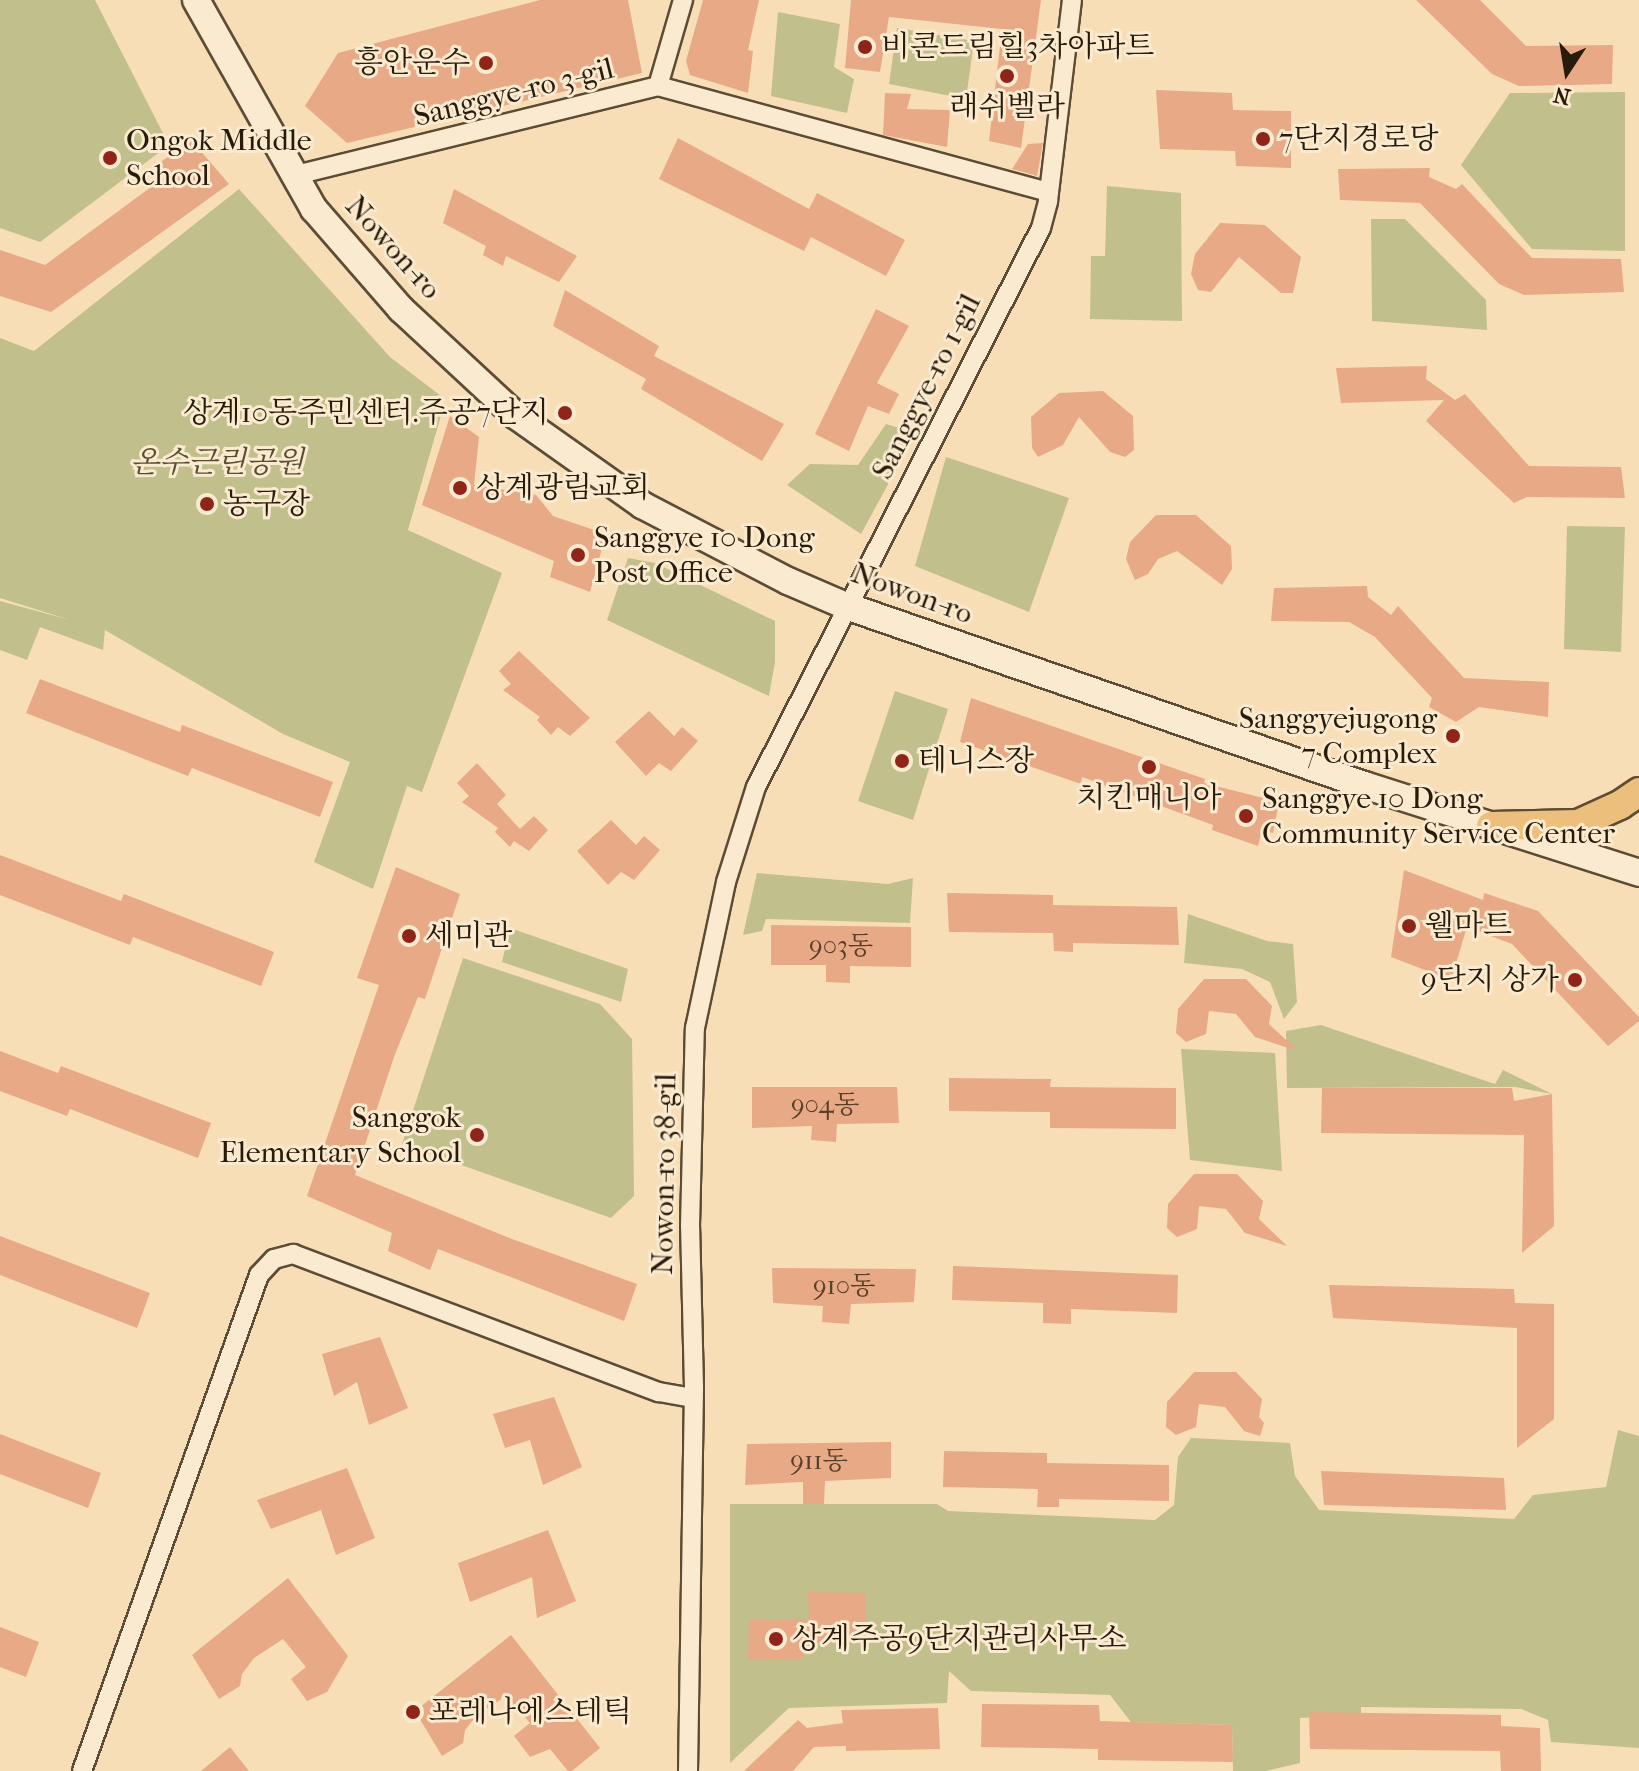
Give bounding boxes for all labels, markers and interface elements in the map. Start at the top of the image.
place label: 비콘드림힐3차아파트 [881,29,1154,65]
north arrow [1527,32,1607,112]
marker: 비콘드림힐3차아파트 [856,38,874,56]
place label: 흥안운수 [354,45,470,81]
street label: Sanggye-ro 3-gil [410,51,618,135]
marker: 흥안운수 [477,54,495,72]
marker: 래쉬벨라 [998,67,1016,85]
text: N [1551,81,1573,110]
place label: 래쉬벨라 [949,89,1065,125]
place label: 7단지경로당 [1279,121,1438,157]
place label: Ongok Middle School [126,123,312,194]
marker: 7단지경로당 [1254,130,1272,148]
marker: Ongok Middle School [101,149,119,167]
street label: Nowon-ro [337,189,449,307]
street label: Sanggye-ro 1-gil [865,288,989,486]
place label: 상계10동주민센터.주공7단지 [183,395,549,431]
marker: 상계10동주민센터.주공7단지 [556,404,574,422]
park label: 온수근린공원 [130,445,304,481]
place label: 상계광림교회 [476,470,650,506]
marker: 상계광림교회 [451,479,469,497]
place label: 농구장 [223,486,310,522]
marker: 농구장 [198,495,216,513]
place label: Sanggye 10 Dong Post Office [594,520,814,590]
marker: Sanggye 10 Dong Post Office [569,546,587,564]
street label: Nowon-ro [846,555,978,633]
place label: Sanggyejugong 7 Complex [1239,701,1437,772]
marker: Sanggyejugong 7 Complex [1444,727,1462,745]
place label: 테니스장 [918,743,1034,779]
marker: 테니스장 [893,752,911,770]
marker: 치킨매니아 [1140,758,1158,776]
place label: 치킨매니아 [1077,780,1221,816]
place label: Sanggye 10 Dong Community Service Center [1262,781,1615,852]
marker: Sanggye 10 Dong Community Service Center [1237,807,1255,825]
place label: 웰마트 [1425,908,1512,944]
marker: 웰마트 [1400,917,1418,935]
place label: 세미관 [425,918,512,954]
marker: 세미관 [400,927,418,945]
house number: 903동 [809,930,873,962]
place label: 9단지 상가 [1421,962,1559,998]
marker: 9단지 상가 [1566,971,1584,989]
street label: Nowon-ro 38-gil [645,1073,685,1275]
house number: 904동 [791,1089,859,1121]
place label: Sanggok Elementary School [219,1100,461,1170]
marker: Sanggok Elementary School [468,1126,486,1144]
house number: 910동 [813,1270,875,1302]
house number: 911동 [790,1445,848,1477]
place label: 상계주공9단지관리사무소 [792,1621,1127,1657]
marker: 상계주공9단지관리사무소 [767,1630,785,1648]
place label: 포레나에스테틱 [429,1694,632,1730]
marker: 포레나에스테틱 [404,1703,422,1721]

